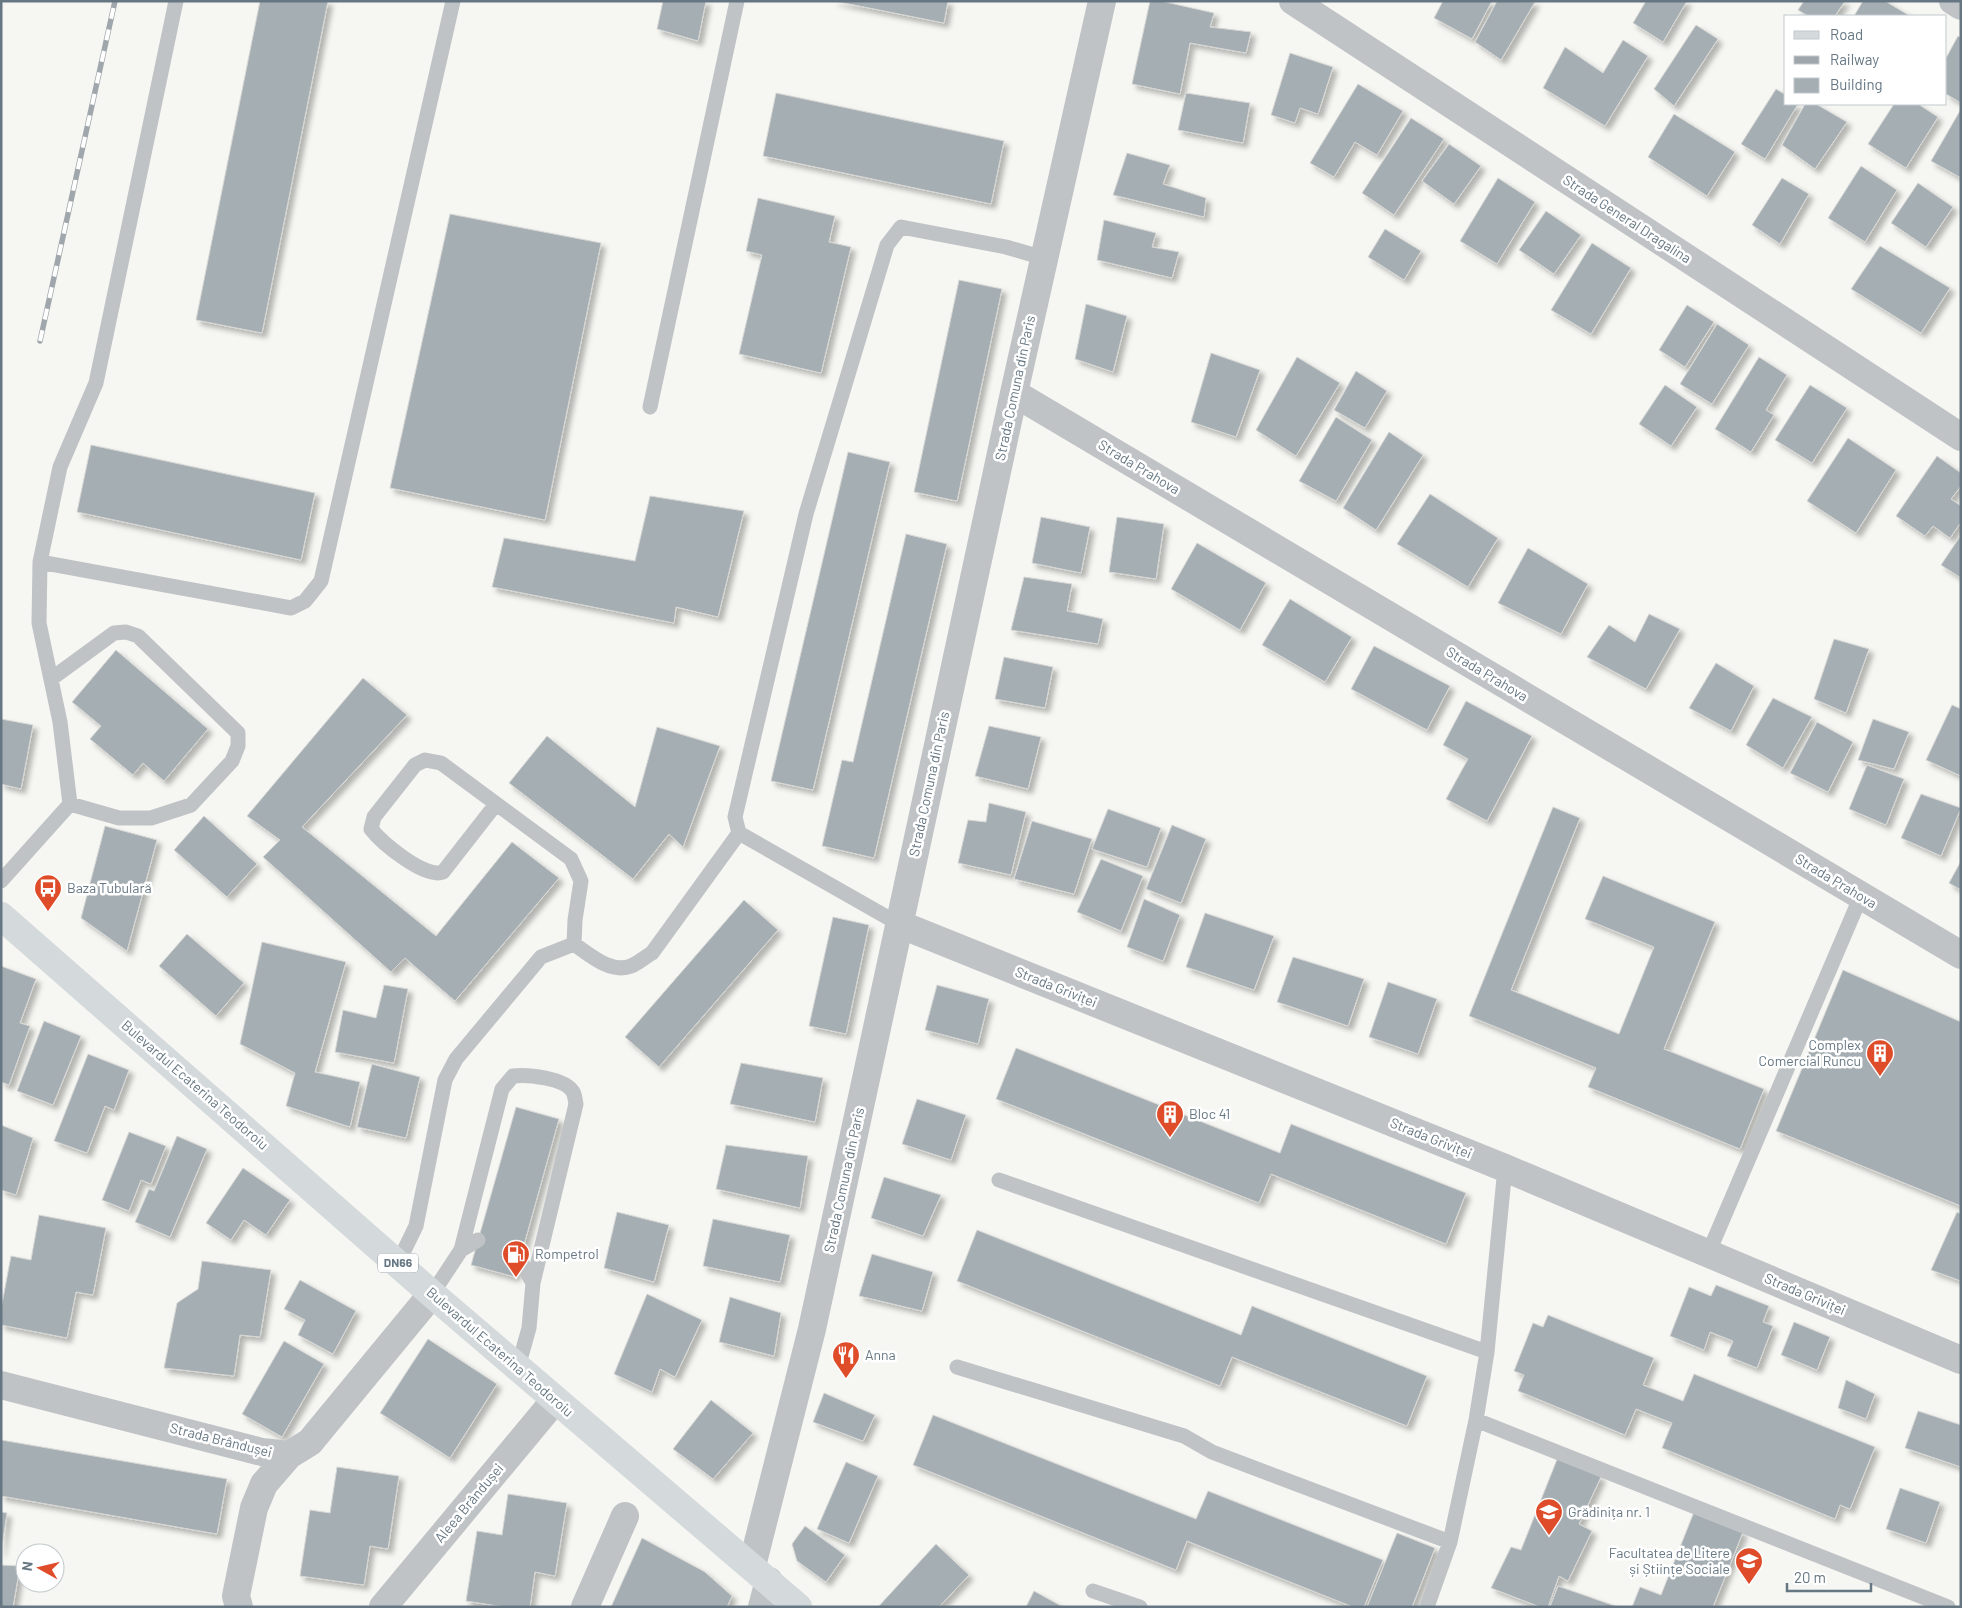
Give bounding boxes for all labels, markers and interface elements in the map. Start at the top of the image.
legend [1784,15,1947,105]
text: Road [1830,25,1863,43]
text: Railway [1830,50,1879,68]
text: Building [1830,75,1883,93]
street label: Strada General Dragalina [1560,171,1695,266]
street label: Strada Comuna din Paris [991,313,1038,462]
street label: Strada Prahova [1095,436,1183,498]
street label: Strada Prahova [1443,643,1531,705]
street label: Strada Comuna din Paris [905,709,952,858]
street label: Strada Prahova [1792,850,1880,912]
bus stop icon: Baza Tubulară [33,873,63,912]
place label: Baza Tubulară [67,879,152,896]
street label: Strada Griviței [1013,962,1099,1011]
street label: Bulevardul Ecaterina Teodoroiu [118,1016,272,1153]
place label: Complex Comercial Runcu [1759,1036,1861,1069]
building icon: Complex Comercial Runcu [1865,1038,1895,1077]
building icon: Bloc 41 [1155,1099,1185,1138]
street label: Strada Comuna din Paris [820,1105,867,1254]
place label: Bloc 41 [1189,1105,1230,1122]
street label: Strada Griviței [1388,1113,1474,1162]
fuel station icon: Rompetrol [501,1239,531,1278]
place label: Rompetrol [535,1245,599,1262]
road number: DN66 [378,1254,418,1272]
street label: Strada Griviței [1762,1269,1848,1318]
street label: Bulevardul Ecaterina Teodoroiu [423,1283,577,1420]
restaurant icon: Anna [831,1340,861,1379]
place label: Anna [865,1346,896,1363]
street label: Strada Brândușei [168,1419,274,1460]
street label: Aleea Brândușei [431,1460,507,1546]
school or university icon: Grădinița nr. 1 [1534,1497,1564,1536]
place label: Grădinița nr. 1 [1568,1503,1650,1520]
north arrow [15,1543,65,1593]
place label: Facultatea de Litere și Științe Sociale [1609,1544,1730,1577]
school or university icon: Facultatea de Litere și Științe Sociale [1734,1546,1764,1585]
text: N [18,1560,36,1572]
scale bar [1787,1560,1871,1592]
text: 20 m [1794,1568,1826,1586]

